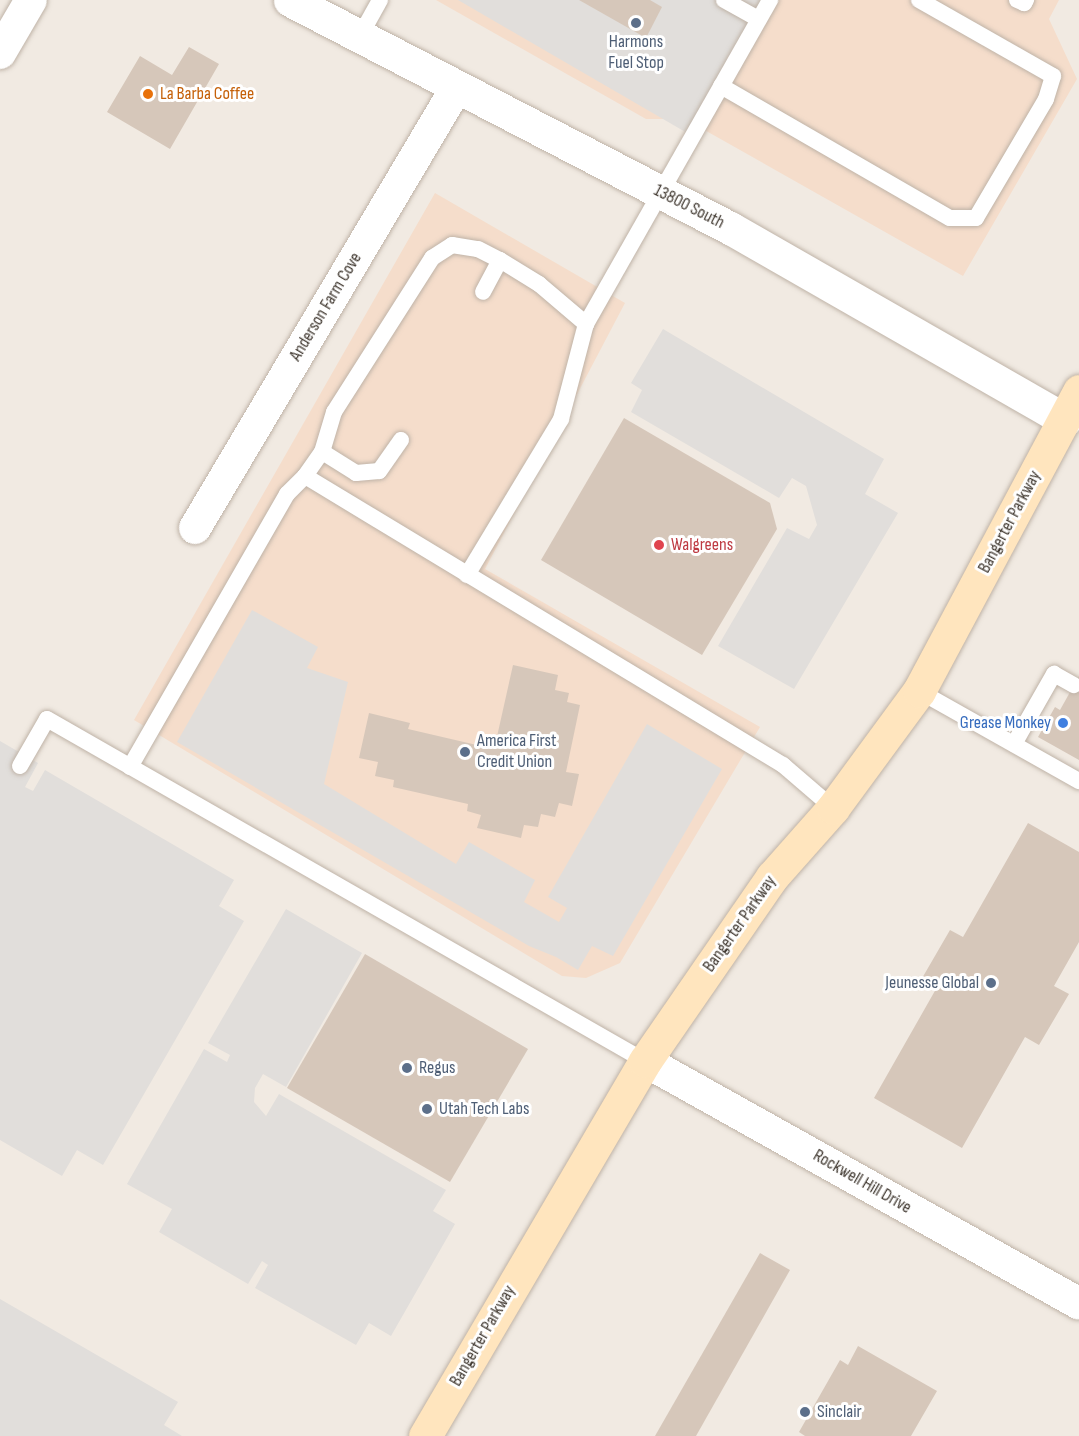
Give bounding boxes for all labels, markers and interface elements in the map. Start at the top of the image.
marker: Harmons Fuel Stop [629,16,643,30]
place label: Harmons Fuel Stop [608,32,664,74]
place label: La Barba Coffee [160,83,254,105]
marker: La Barba Coffee [141,87,155,101]
street label: 13800 South [650,180,728,234]
street label: Anderson Farm Cove [285,249,367,365]
street label: Bangerter Parkway [974,467,1046,577]
place label: Walgreens [671,534,733,556]
marker: Walgreens [652,538,666,552]
place label: Grease Monkey [960,712,1051,734]
marker: Grease Monkey [1056,716,1070,730]
place label: America First Credit Union [477,731,556,774]
marker: America First Credit Union [458,745,472,759]
street label: Bangerter Parkway [699,872,781,976]
place label: Jeunesse Global [885,972,979,994]
marker: Jeunesse Global [984,976,998,990]
place label: Regus [419,1057,456,1079]
marker: Regus [400,1061,414,1075]
place label: Utah Tech Labs [439,1098,529,1120]
marker: Utah Tech Labs [420,1102,434,1116]
street label: Rockwell Hill Drive [809,1145,915,1219]
street label: Bangerter Parkway [445,1282,521,1390]
place label: Sinclair [817,1401,862,1423]
marker: Sinclair [798,1405,812,1419]

